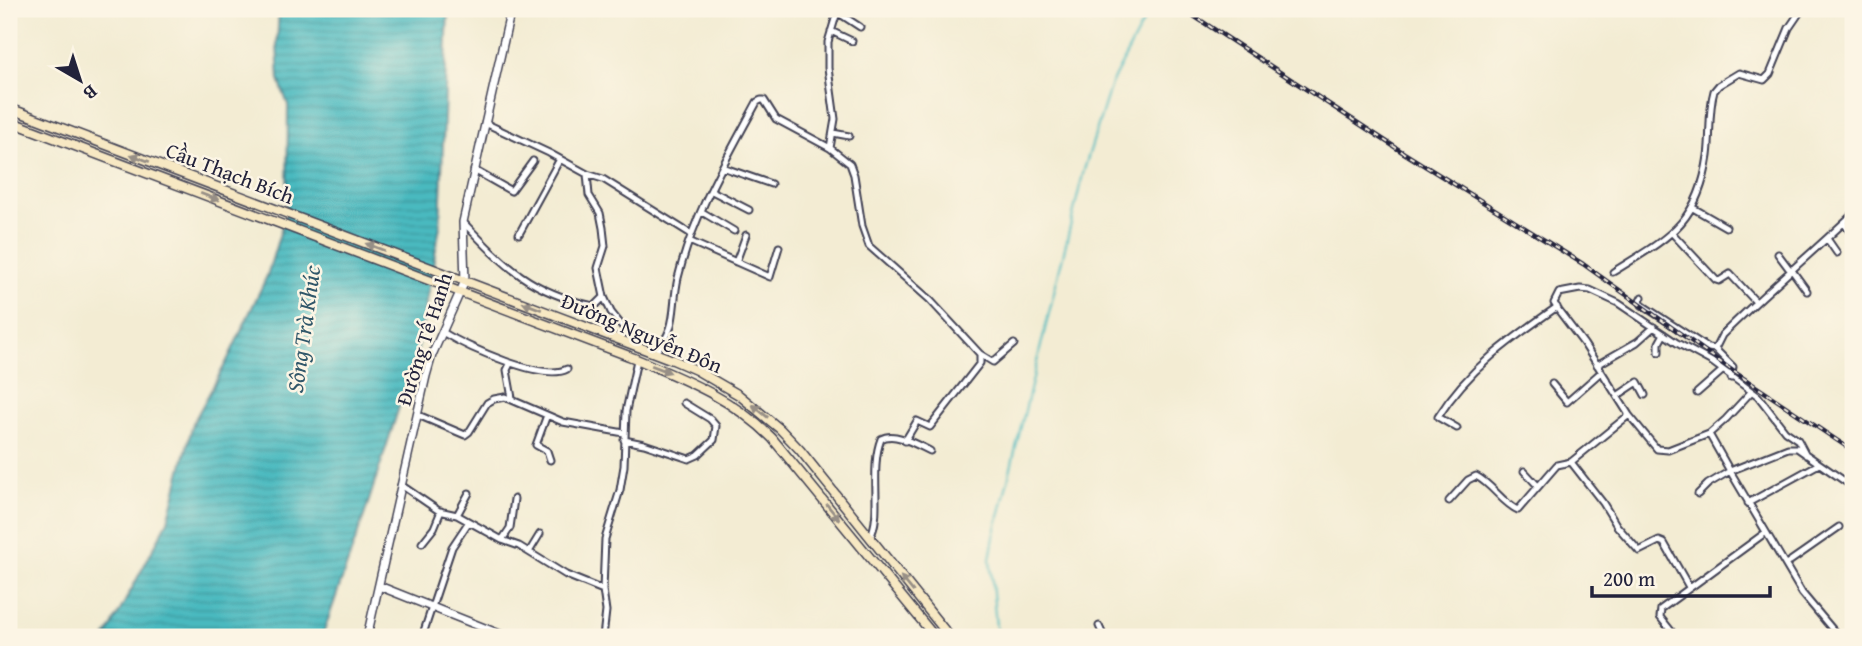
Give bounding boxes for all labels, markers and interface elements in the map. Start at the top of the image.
north arrow [46,46,116,116]
text: B [77,79,104,108]
street label: Cầu Thạch Bích [162,134,299,212]
one-way arrow [129,152,150,163]
one-way arrow [200,191,221,202]
one-way arrow [365,241,386,252]
water label: Sông Trà Khúc [278,262,328,395]
street label: Đường Tế Hanh [388,268,460,410]
street label: Đường Nguyễn Đôn [557,285,727,381]
one-way arrow [521,301,542,312]
one-way arrow [651,364,672,375]
one-way arrow [751,404,768,419]
one-way arrow [826,503,840,521]
scale bar [1592,555,1771,599]
text: 200 m [1603,563,1655,594]
one-way arrow [900,575,915,593]

